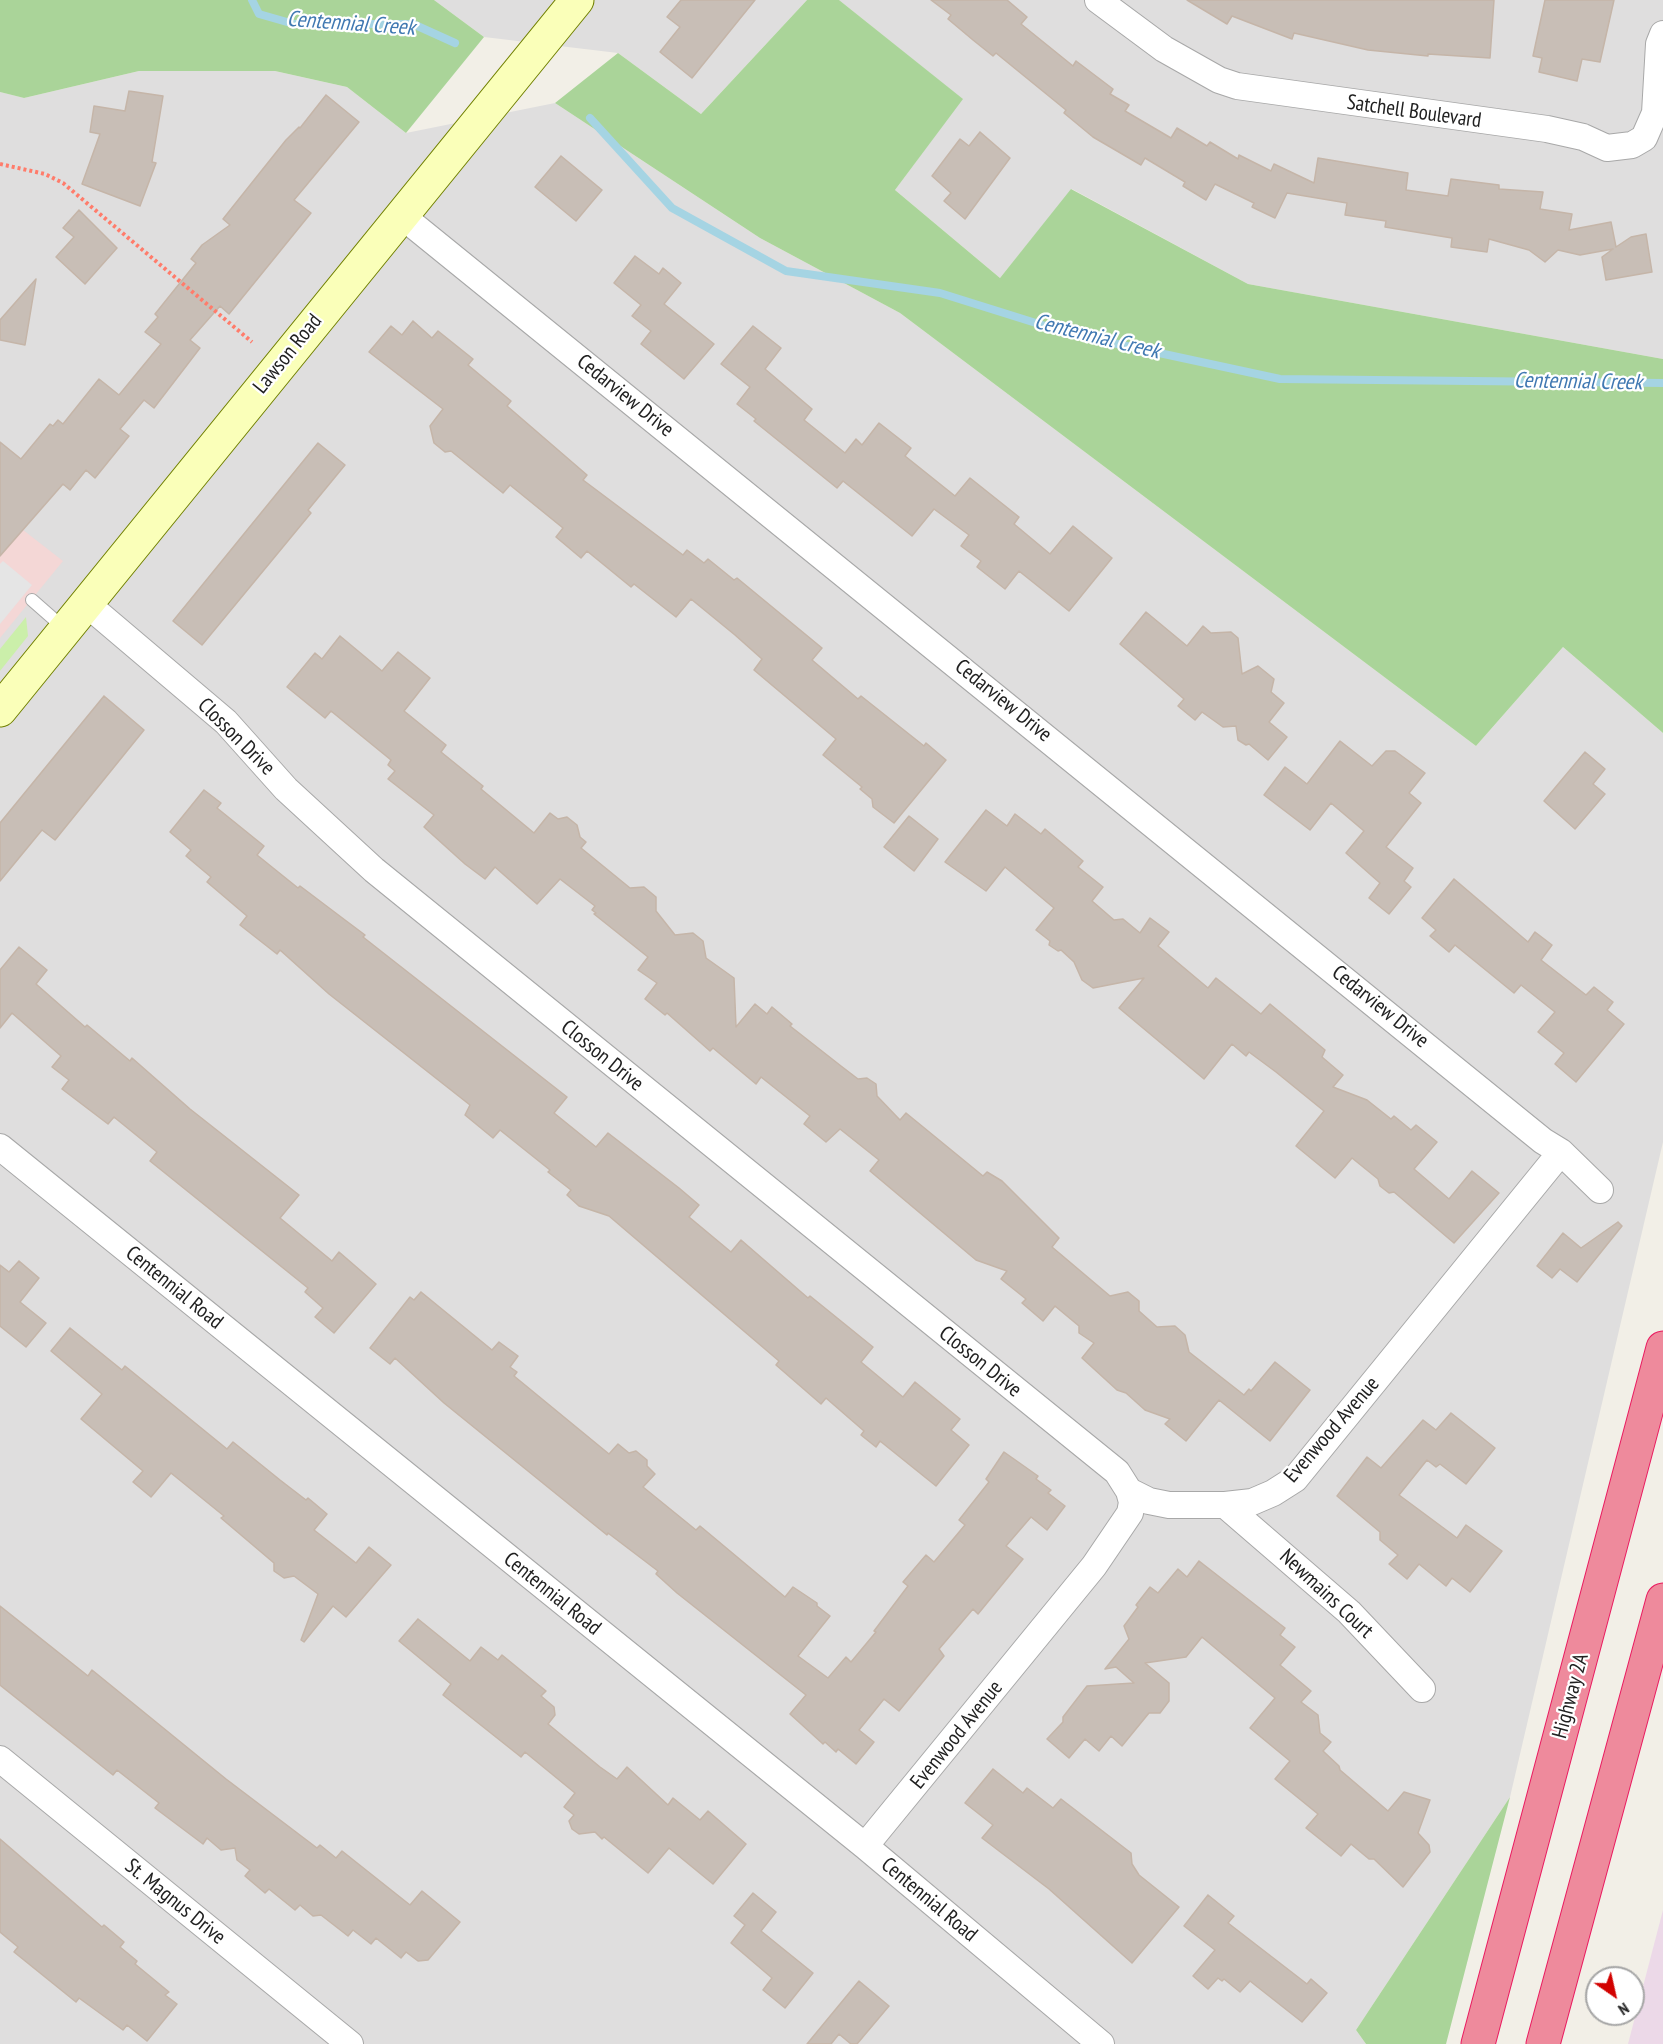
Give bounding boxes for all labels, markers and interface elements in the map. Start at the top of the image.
water label: Centennial Creek [286,6,416,42]
street label: Satchell Boulevard [1345,90,1483,134]
street label: Lawson Road [248,309,328,399]
water label: Centennial Creek [1032,309,1162,365]
street label: Cedarview Drive [572,349,678,443]
water label: Centennial Creek [1514,368,1642,396]
street label: Cedarview Drive [950,654,1056,748]
street label: Closson Drive [192,693,280,781]
street label: Cedarview Drive [1327,960,1433,1054]
street label: Closson Drive [556,1015,648,1097]
street label: Centennial Road [120,1241,228,1335]
street label: Closson Drive [934,1321,1026,1403]
street label: Evenwood Avenue [1279,1372,1385,1488]
street label: Newmains Court [1274,1544,1378,1644]
street label: Centennial Road [498,1547,606,1641]
street label: Highway 2A [1548,1651,1594,1741]
street label: Evenwood Avenue [906,1676,1008,1794]
street label: Centennial Road [876,1852,982,1948]
street label: St. Magnus Drive [120,1854,230,1950]
north arrow [1585,1966,1645,2026]
text: N [1615,1999,1633,2020]

